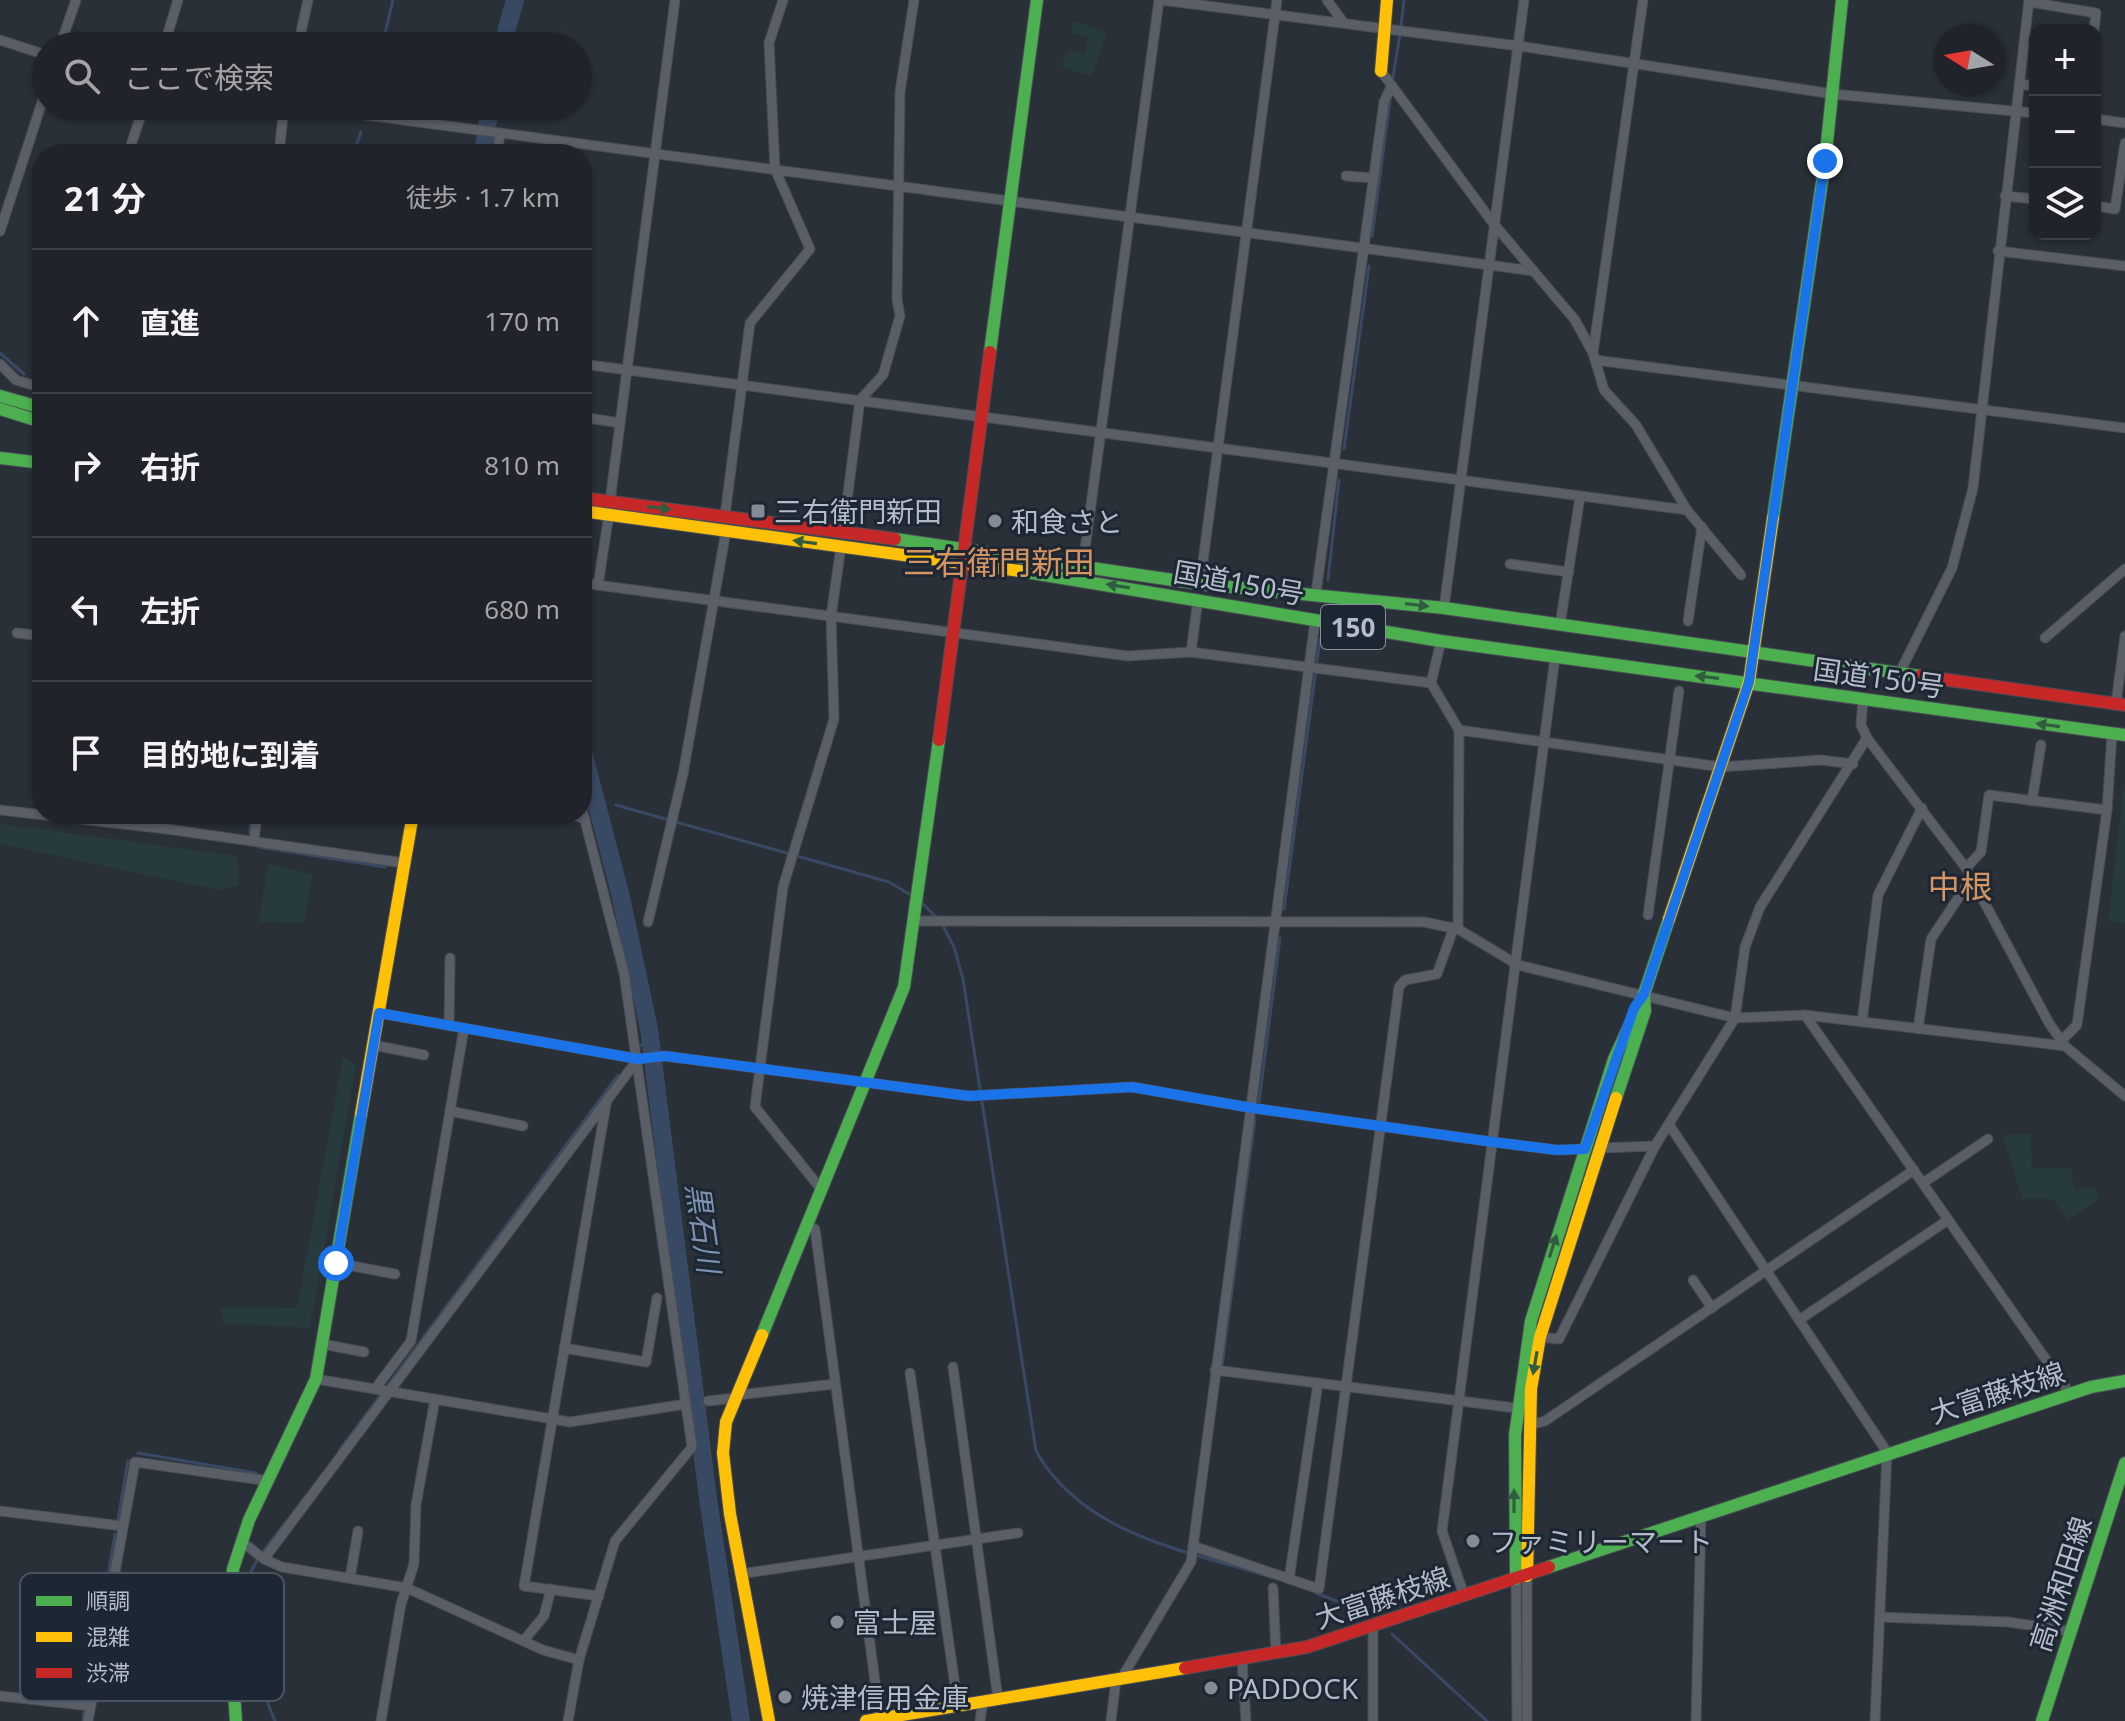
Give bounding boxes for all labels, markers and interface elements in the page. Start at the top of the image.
north arrow [1933,24,2005,96]
map controls [2029,24,2101,240]
button: + [2029,24,2101,96]
search box [32,32,592,120]
icon: search [60,54,104,98]
text: ここで検索 [124,57,274,98]
button: − [2029,96,2101,168]
route end [1807,143,1843,179]
button: layers [2029,168,2101,240]
text: 21 分 [64,175,146,221]
text: 徒歩 · 1.7 km [406,179,560,215]
icon: ahead [64,299,108,343]
text: 直進 [140,302,200,343]
text: 170 m [484,303,560,339]
icon: right [64,443,108,487]
text: 右折 [140,446,200,487]
text: 810 m [484,447,560,483]
place label: 三右衛門新田 [774,492,942,530]
one-way arrow [647,502,672,515]
marker: 三右衛門新田 [749,502,767,520]
place label: 和食さと [1011,502,1123,540]
marker: 和食さと [986,512,1004,530]
one-way arrow [792,535,817,548]
district label: 三右衛門新田 [903,540,1095,583]
street label: 国道150号 [1171,552,1307,612]
one-way arrow [1105,579,1130,592]
icon: left [64,587,108,631]
text: 左折 [140,590,200,631]
text: 680 m [484,591,560,627]
one-way arrow [1405,599,1430,612]
road number: 150 [1321,605,1385,649]
street label: 国道150号 [1811,649,1947,705]
one-way arrow [1694,670,1719,683]
one-way arrow [2035,718,2060,731]
icon: arrive [64,731,108,775]
text: 目的地に到着 [140,734,320,775]
district label: 中根 [1928,864,1992,907]
water label: 黒石川 [677,1181,731,1278]
one-way arrow [1548,1234,1560,1258]
route start [318,1245,354,1281]
one-way arrow [1529,1351,1541,1376]
street label: 大富藤枝線 [1925,1352,2069,1432]
one-way arrow [1508,1488,1521,1513]
street label: 高洲和田線 [2020,1512,2100,1656]
place label: ファミリーマート [1489,1522,1713,1560]
marker: ファミリーマート [1464,1532,1482,1550]
street label: 大富藤枝線 [1310,1557,1454,1637]
legend [20,1573,284,1701]
text: 順調 [86,1585,130,1615]
place label: 富士屋 [853,1603,937,1641]
marker: 富士屋 [828,1613,846,1631]
text: 混雑 [86,1621,130,1651]
text: 渋滞 [86,1657,130,1687]
place label: PADDOCK [1227,1669,1359,1707]
place label: 焼津信用金庫 [801,1678,969,1716]
marker: PADDOCK [1202,1679,1220,1697]
marker: 焼津信用金庫 [776,1688,794,1706]

